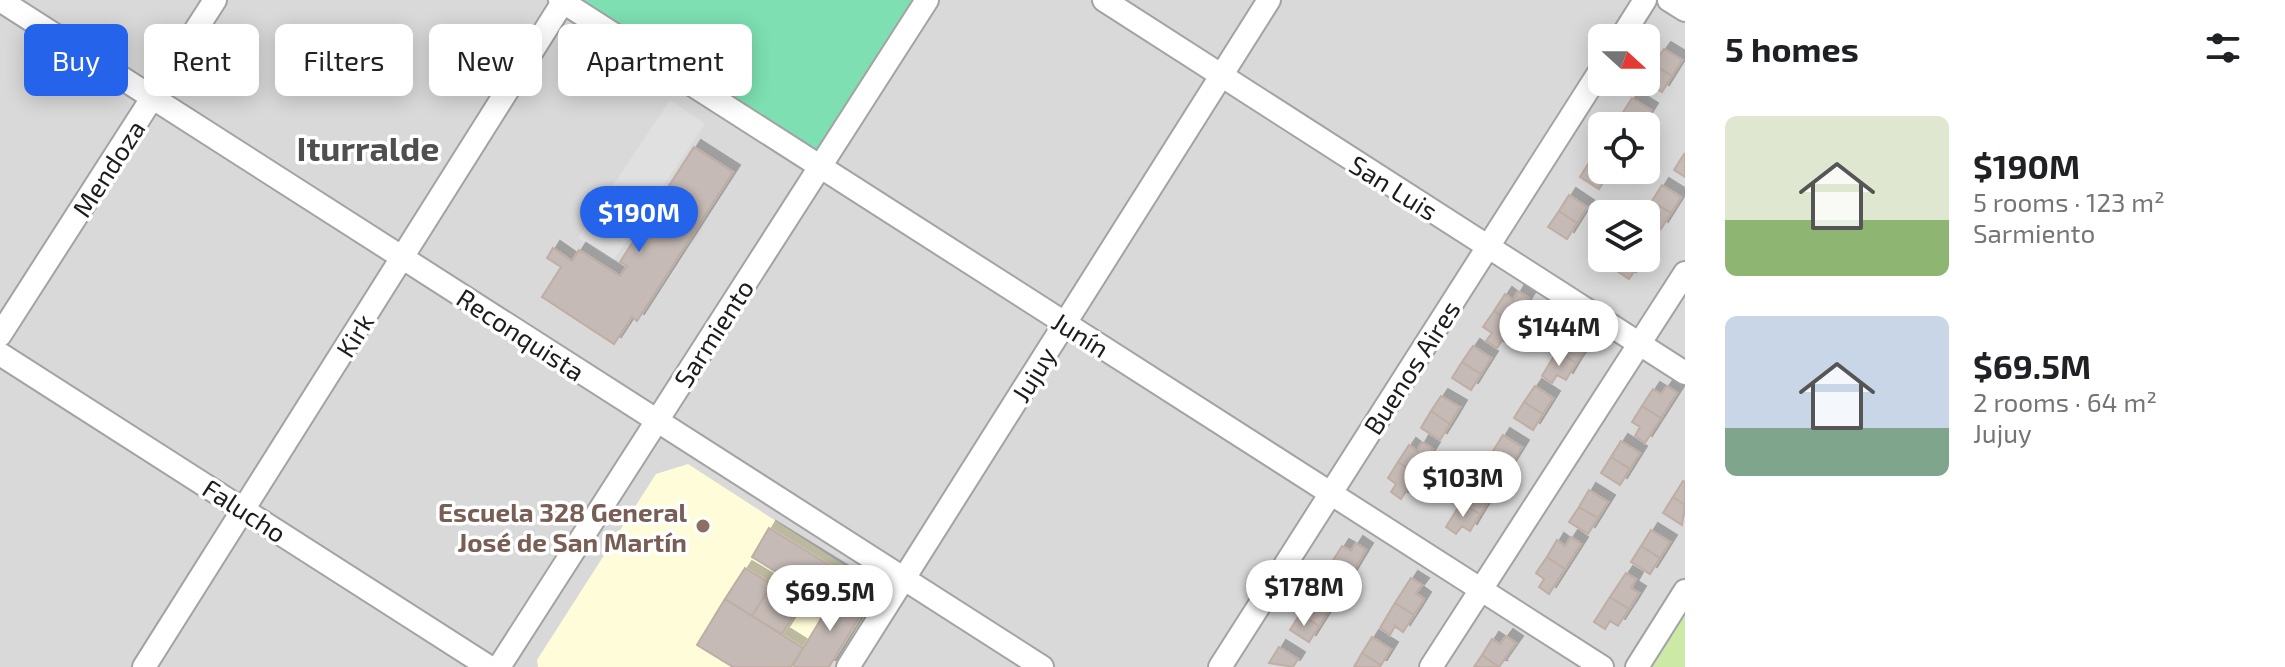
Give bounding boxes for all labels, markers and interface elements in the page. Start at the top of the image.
chip: Buy [24,24,128,96]
chip: Rent [144,24,259,96]
chip: Filters [275,24,413,96]
chip: New [429,24,542,96]
chip: Apartment [558,24,752,96]
north arrow [1588,24,1660,96]
map controls [1588,24,1660,272]
icon: filters [2201,26,2245,70]
text: 5 homes [1725,28,1859,69]
button: locate [1588,112,1660,184]
street label: Mendoza [65,114,151,222]
district label: Iturralde [297,127,439,168]
text: $190M [1973,145,2080,186]
street label: San Luis [1344,148,1444,226]
icon: home [1789,148,1885,244]
pin: $190M [583,186,695,254]
text: 5 rooms · 123 m² [1973,186,2165,217]
text: $190M [598,196,680,227]
button: layers [1588,200,1660,272]
text: Sarmiento [1973,217,2095,248]
street label: Sarmiento [667,273,759,393]
street label: Reconquista [451,281,591,387]
street label: Buenos Aires [1356,294,1466,440]
pin: $144M [1503,300,1615,368]
street label: Junín [1047,305,1115,363]
street label: Kirk [329,307,379,363]
text: $144M [1517,310,1601,341]
street label: Jujuy [1004,341,1062,407]
text: $69.5M [1973,345,2091,386]
icon: home [1789,348,1885,444]
text: 2 rooms · 64 m² [1973,386,2157,417]
text: Jujuy [1973,417,2032,448]
pin: $103M [1407,451,1519,519]
text: $103M [1422,461,1504,492]
street label: Falucho [198,472,292,548]
place label: Escuela 328 General José de San Martín [438,496,687,557]
marker: Escuela 328 General José de San Martín [694,517,712,535]
pin: $178M [1248,560,1360,628]
pin: $69.5M [765,565,895,633]
text: $178M [1264,570,1344,601]
text: $69.5M [785,575,875,606]

